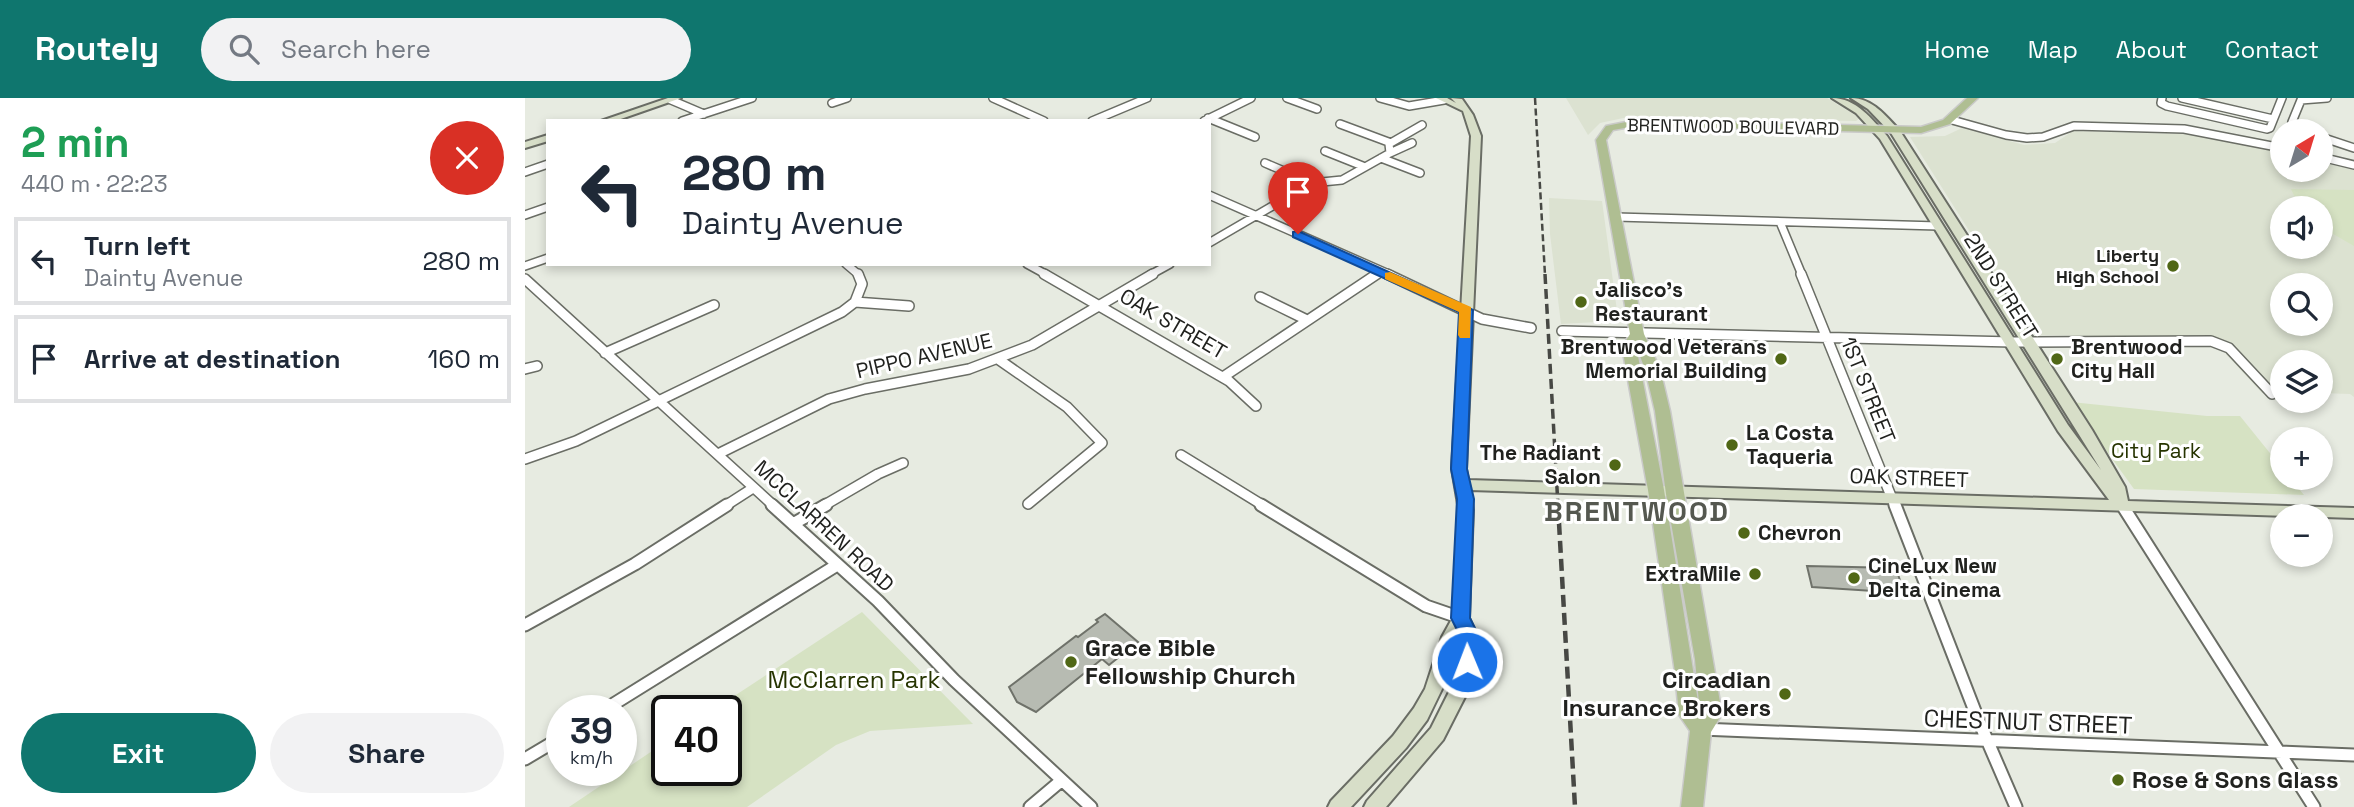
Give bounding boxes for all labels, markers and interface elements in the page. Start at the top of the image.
search box [201,18,691,81]
text: Routely [35,28,159,70]
icon: search [225,30,263,68]
text: Search here [281,32,431,66]
text: Home [1924,34,1990,65]
text: Map [2028,34,2078,65]
text: About [2116,34,2187,65]
text: Contact [2225,34,2319,65]
street label: BRENTWOOD BOULEVARD [1627,113,1839,140]
text: 2 min [21,116,130,169]
north arrow [2270,119,2333,182]
map controls [2270,119,2333,567]
button: close [430,121,504,195]
text: 280 m [682,142,827,204]
icon: left [567,147,658,238]
pin [1268,162,1328,234]
text: 440 m · 22:23 [21,169,168,199]
icon: arrive [1279,173,1317,211]
button: sound [2270,196,2333,259]
text: Dainty Avenue [682,203,904,243]
street label: 2ND STREET [1958,228,2045,344]
text: Turn left [84,229,191,263]
icon: left [25,242,63,280]
text: 280 m [422,244,500,278]
place label: Liberty High School [2056,244,2159,288]
marker: Liberty High School [2165,258,2181,274]
text: Dainty Avenue [84,263,243,293]
button: search [2270,273,2333,336]
place label: Jalisco's Restaurant [1595,276,1708,327]
street label: OAK STREET [1115,282,1232,365]
marker: Jalisco's Restaurant [1573,294,1589,310]
street label: PIPPO AVENUE [853,327,995,384]
place label: Brentwood Veterans Memorial Building [1561,333,1767,384]
street label: 1ST STREET [1835,333,1902,447]
place label: Brentwood City Hall [2071,333,2183,384]
icon: arrive [25,340,63,378]
text: Arrive at destination [84,342,341,376]
text: 160 m [428,342,500,376]
button: layers [2270,350,2333,413]
marker: Brentwood Veterans Memorial Building [1773,351,1789,367]
marker: Brentwood City Hall [2049,351,2065,367]
place label: La Costa Taqueria [1746,419,1834,470]
button: + [2270,427,2333,490]
marker: La Costa Taqueria [1724,437,1740,453]
park label: City Park [2111,437,2201,464]
place label: The Radiant Salon [1480,439,1601,490]
street label: MCCLARREN ROAD [749,454,900,597]
marker: The Radiant Salon [1607,457,1623,473]
street label: OAK STREET [1849,462,1969,493]
district label: BRENTWOOD [1544,493,1730,529]
button: − [2270,504,2333,567]
place label: Chevron [1758,519,1842,546]
marker: Chevron [1736,525,1752,541]
place label: CineLux New Delta Cinema [1868,552,2001,603]
place label: ExtraMile [1645,560,1741,587]
marker: ExtraMile [1747,566,1763,582]
marker: CineLux New Delta Cinema [1846,570,1862,586]
position arrow [1430,625,1504,699]
place label: Grace Bible Fellowship Church [1085,632,1296,691]
marker: Grace Bible Fellowship Church [1063,654,1079,670]
park label: McClarren Park [768,664,941,695]
place label: Circadian Insurance Brokers [1562,664,1771,723]
marker: Circadian Insurance Brokers [1777,686,1793,702]
speed limit sign: 40 [651,695,742,786]
street label: CHESTNUT STREET [1923,702,2133,741]
text: 39 [570,709,613,753]
button: Exit [21,713,256,793]
button: Share [270,713,504,793]
text: km/h [570,746,613,769]
place label: Rose & Sons Glass [2132,764,2339,795]
marker: Rose & Sons Glass [2110,772,2126,788]

